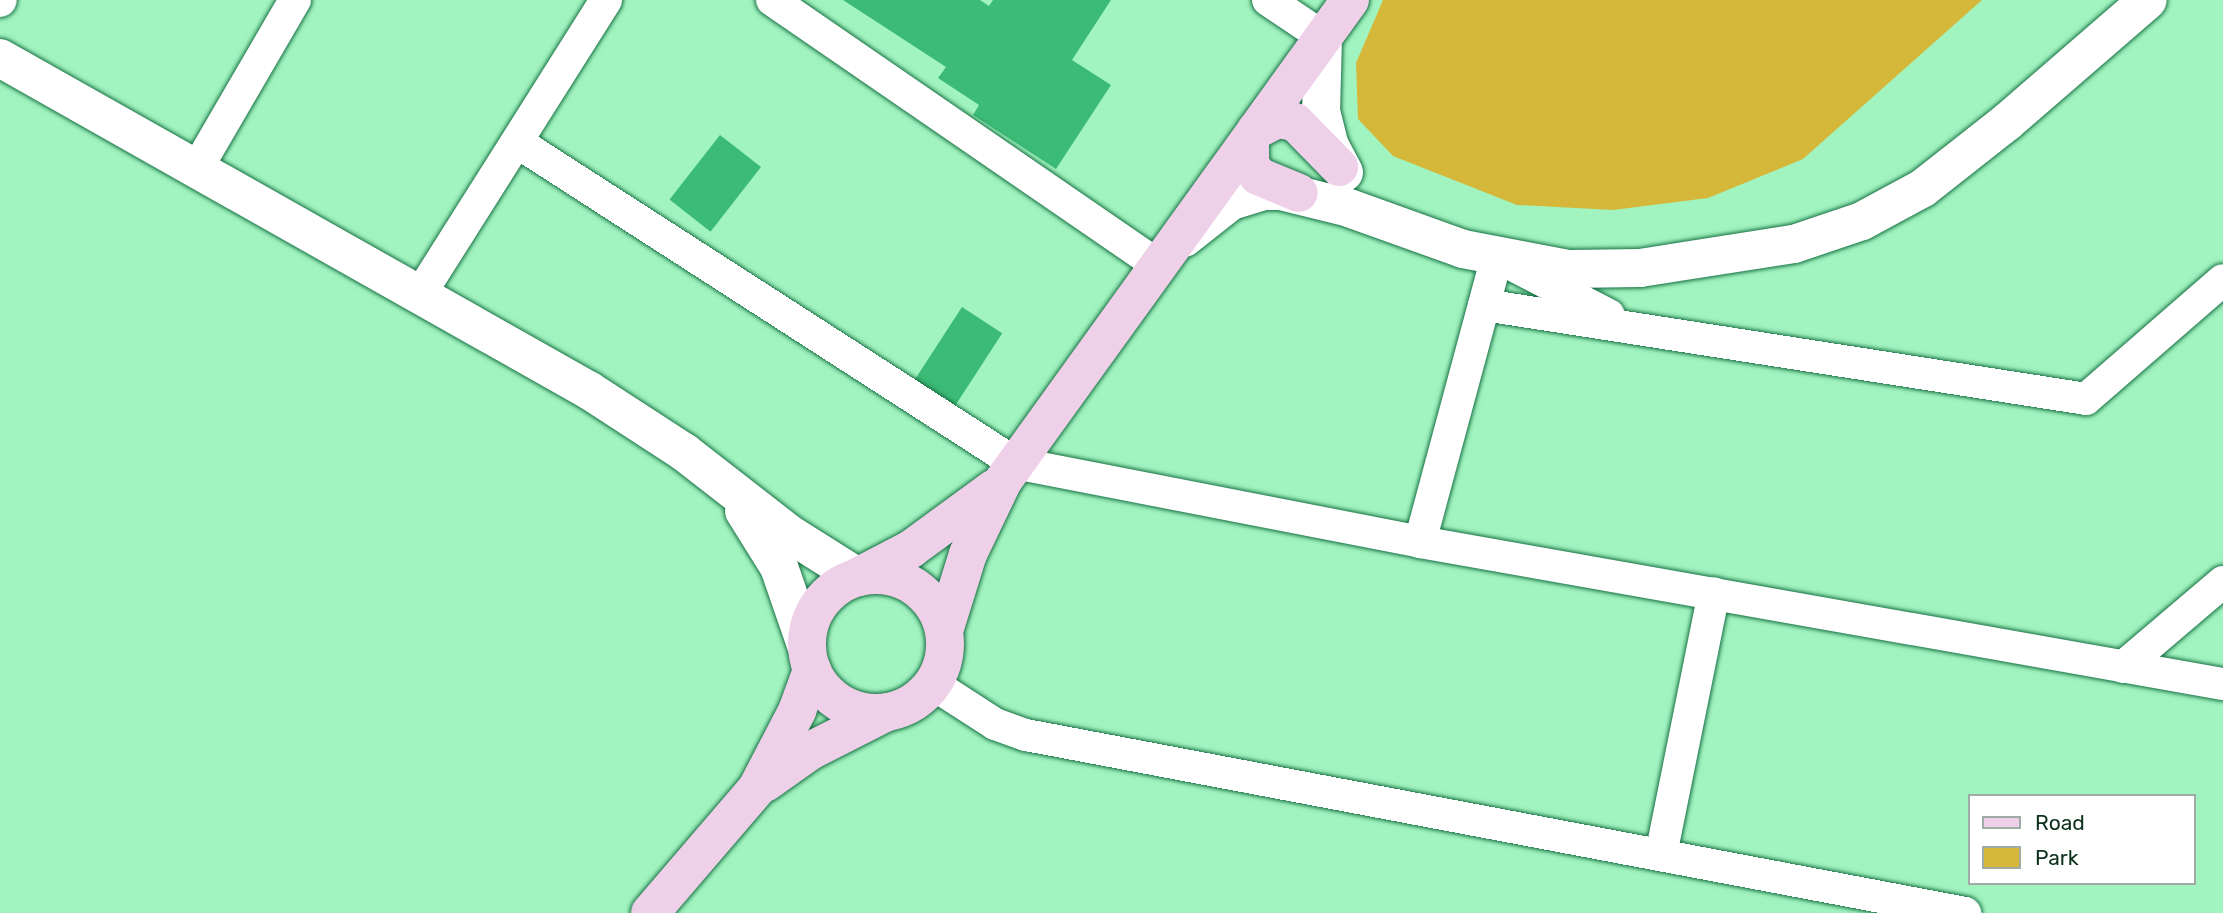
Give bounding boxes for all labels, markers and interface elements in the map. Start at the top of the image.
legend [1968,794,2195,885]
text: Road [2035,810,2085,835]
text: Park [2035,845,2079,870]

